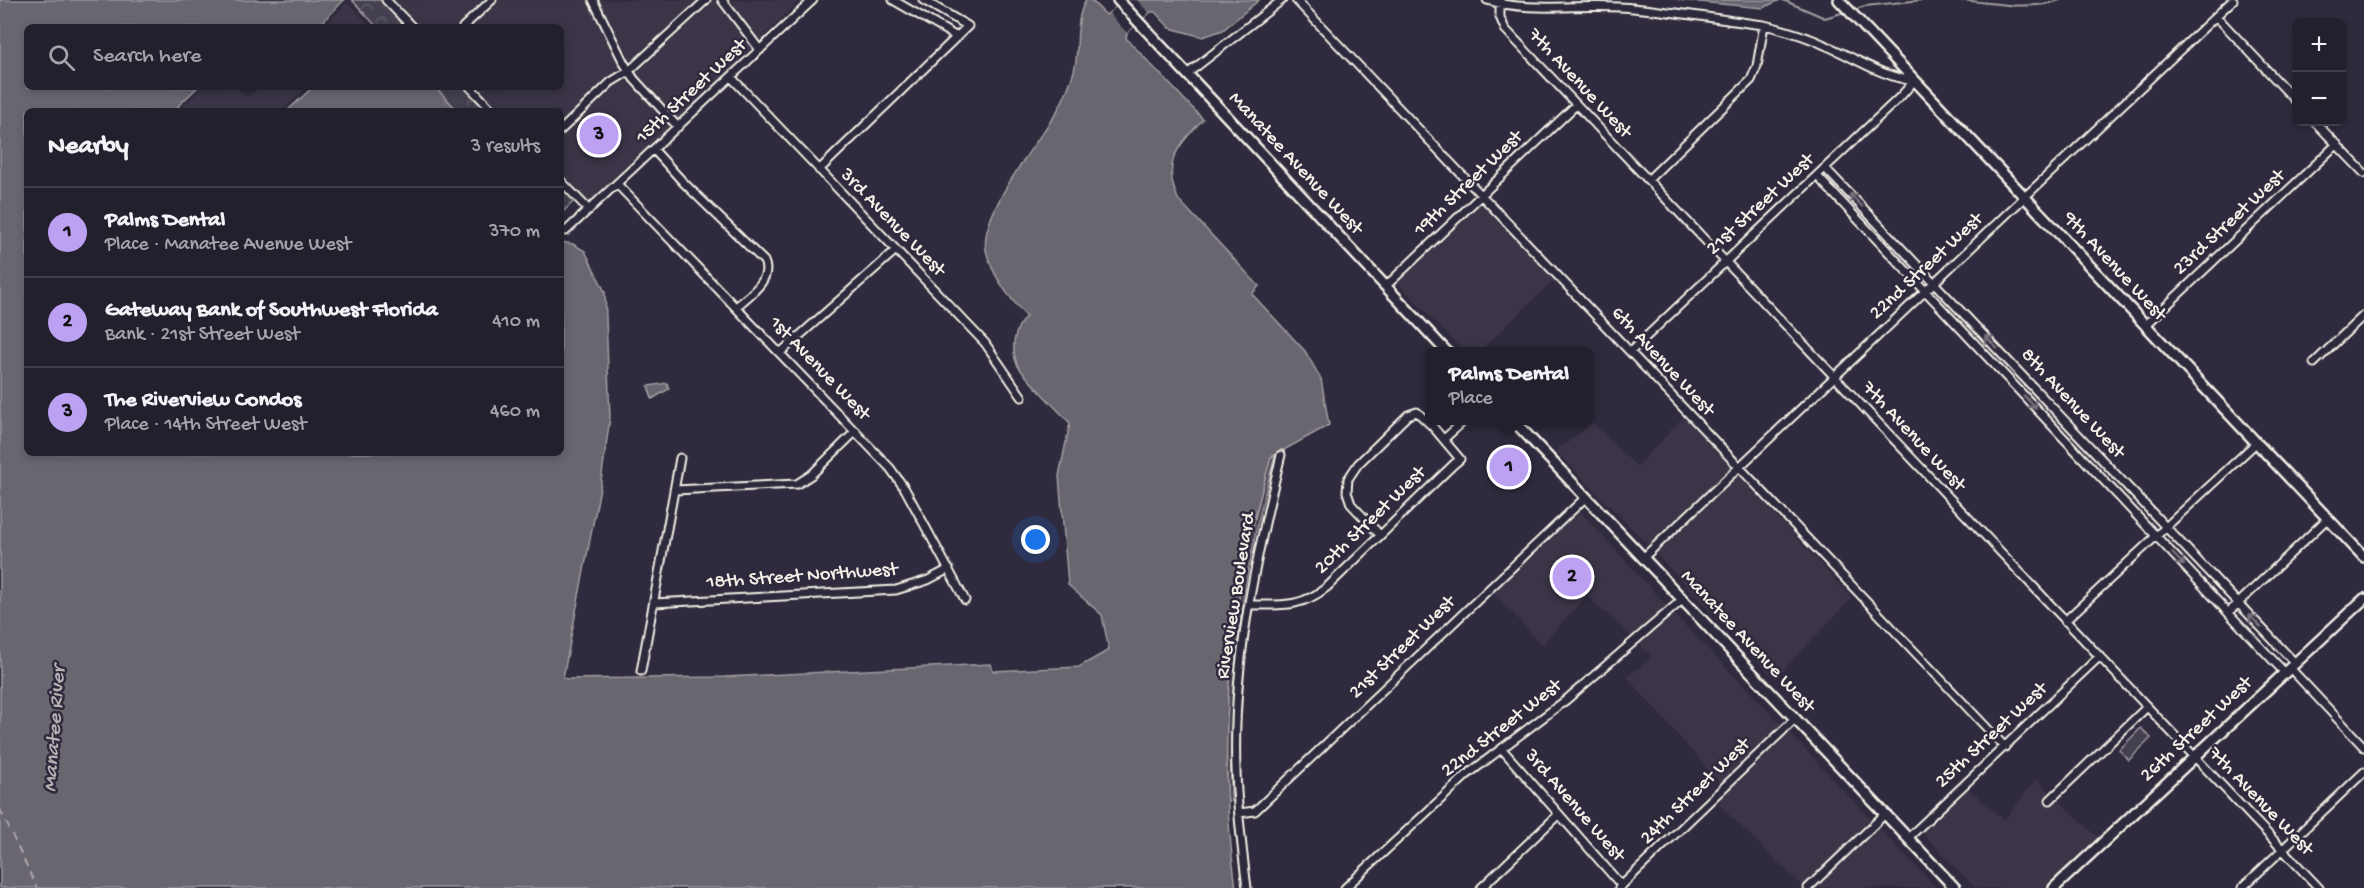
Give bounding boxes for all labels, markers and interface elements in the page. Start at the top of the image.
map controls [2292,18,2346,126]
button: + [2292,18,2346,72]
search box [24,24,564,90]
street label: 7th Avenue West [1522,24,1637,145]
street label: 15th Street West [631,34,754,150]
icon: search [45,41,78,74]
text: Search here [93,44,201,70]
button: − [2292,72,2346,126]
street label: Manatee Avenue West [1223,88,1368,242]
pin: 3 [580,112,618,158]
street label: 19th Street West [1409,125,1530,243]
text: Nearby [48,132,129,163]
text: 3 results [471,136,540,159]
street label: 21st Street West [1702,148,1821,261]
street label: 3rd Avenue West [834,163,951,283]
street label: 23rd Street West [2169,164,2292,281]
one-way arrow [1849,193,1864,208]
street label: 22nd Street West [1866,207,1990,325]
street label: 9th Avenue West [2057,207,2172,328]
text: Palms Dental [105,208,225,234]
text: 1 [63,221,72,244]
text: 370 m [489,221,540,244]
text: Place · Manatee Avenue West [105,234,351,257]
text: Gateway Bank of Southwest Florida [105,298,438,324]
street label: 6th Avenue West [1605,302,1720,423]
text: 2 [63,311,72,334]
text: 410 m [492,311,540,334]
street label: 1st Avenue West [763,311,876,427]
text: Bank · 21st Street West [105,324,300,347]
one-way arrow [1984,335,1998,350]
street label: 8th Avenue West [2015,344,2130,465]
popup [1425,347,1593,425]
text: Palms Dental [1449,362,1569,388]
street label: 7th Avenue West [1856,377,1971,498]
text: The Riverview Condos [105,388,301,414]
text: Place [1449,388,1493,411]
one-way arrow [2023,394,2037,409]
text: 3 [62,401,73,424]
text: 460 m [490,401,540,424]
text: Place · 14th Street West [105,414,307,437]
pin: 1 [1490,444,1528,490]
street label: 20th Street West [1311,461,1433,580]
street label: Riverview Boulevard [1212,509,1262,681]
your location [1021,525,1050,554]
one-way arrow [2171,551,2186,566]
pin: 2 [1552,554,1592,600]
street label: 18th Street Northwest [705,559,900,595]
street label: Manatee Avenue West [1675,566,1820,720]
street label: 21st Street West [1345,590,1462,705]
one-way arrow [2247,613,2262,628]
water label: Manatee River [39,661,73,793]
street label: 26th Street West [2136,671,2259,788]
street label: 22nd Street West [1437,674,1568,783]
street label: 25th Street West [1931,677,2054,794]
street label: 24th Street West [1636,732,1757,850]
street label: 7th Avenue West [2202,742,2319,862]
street label: 3rd Avenue West [1518,744,1630,868]

